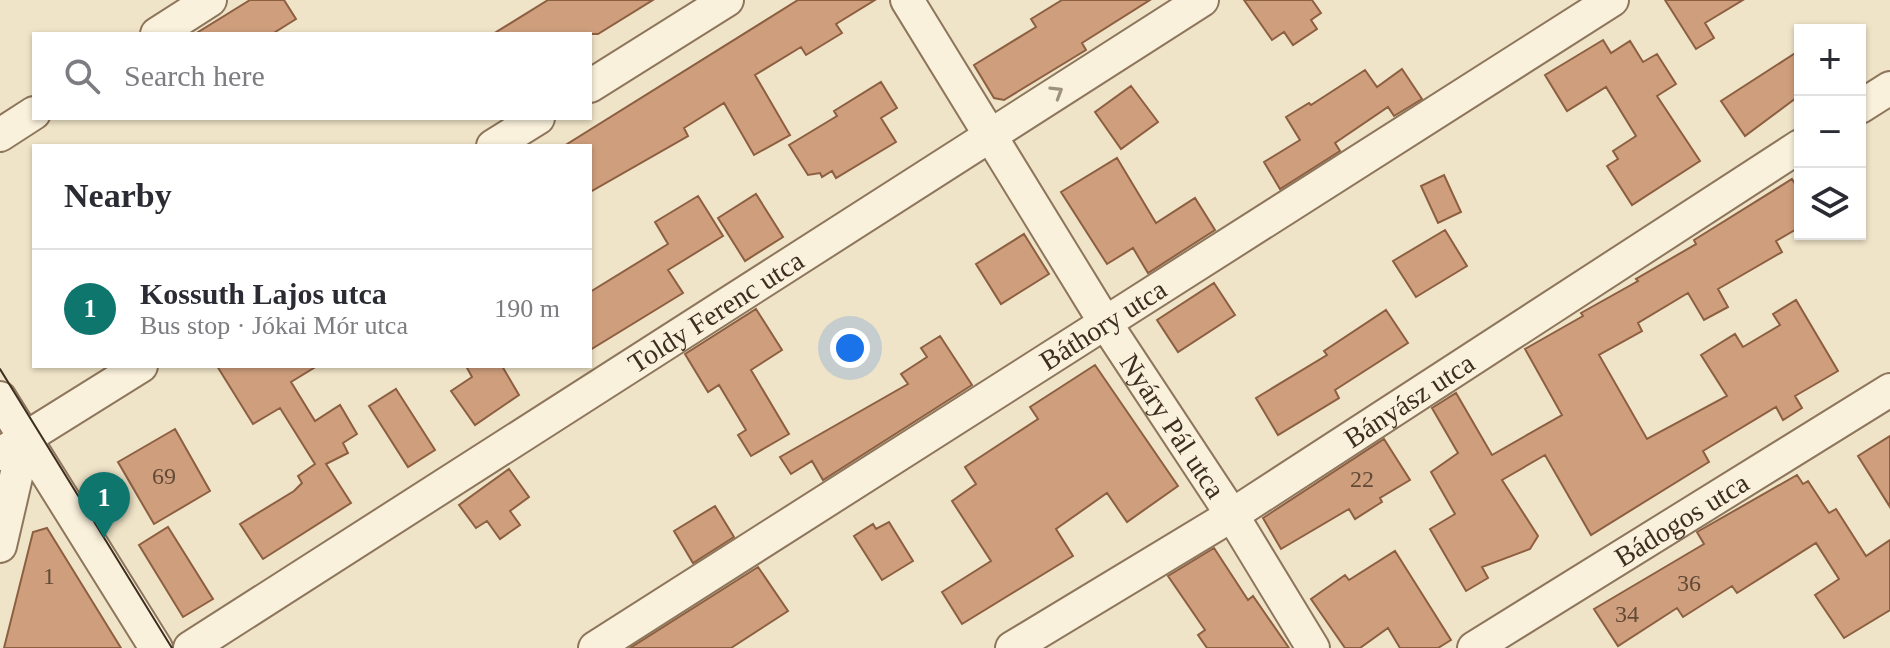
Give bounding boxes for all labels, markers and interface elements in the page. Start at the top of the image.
map controls [1794,24,1866,240]
button: + [1794,24,1866,96]
search box [32,32,592,120]
icon: search [60,54,104,98]
text: Search here [124,59,265,92]
one-way arrow [1048,86,1062,101]
button: − [1794,96,1866,168]
button: layers [1794,168,1866,240]
text: Nearby [64,177,172,214]
street label: Toldy Ferenc utca [622,244,809,379]
street label: Báthory utca [1034,272,1172,376]
text: Kossuth Lajos utca [140,277,387,310]
text: 1 [84,294,97,323]
text: 190 m [494,294,560,323]
text: Bus stop · Jókai Mór utca [140,311,408,340]
your location [830,328,870,368]
street label: Bányász utca [1338,346,1480,454]
street label: Nyáry Pál utca [1114,348,1232,504]
house number: 69 [152,463,176,489]
house number: 22 [1350,466,1374,492]
street label: Bádogos utca [1609,466,1754,573]
pin: 1 [78,472,130,538]
house number: 1 [43,563,55,589]
house number: 36 [1677,570,1701,596]
house number: 34 [1615,601,1639,627]

